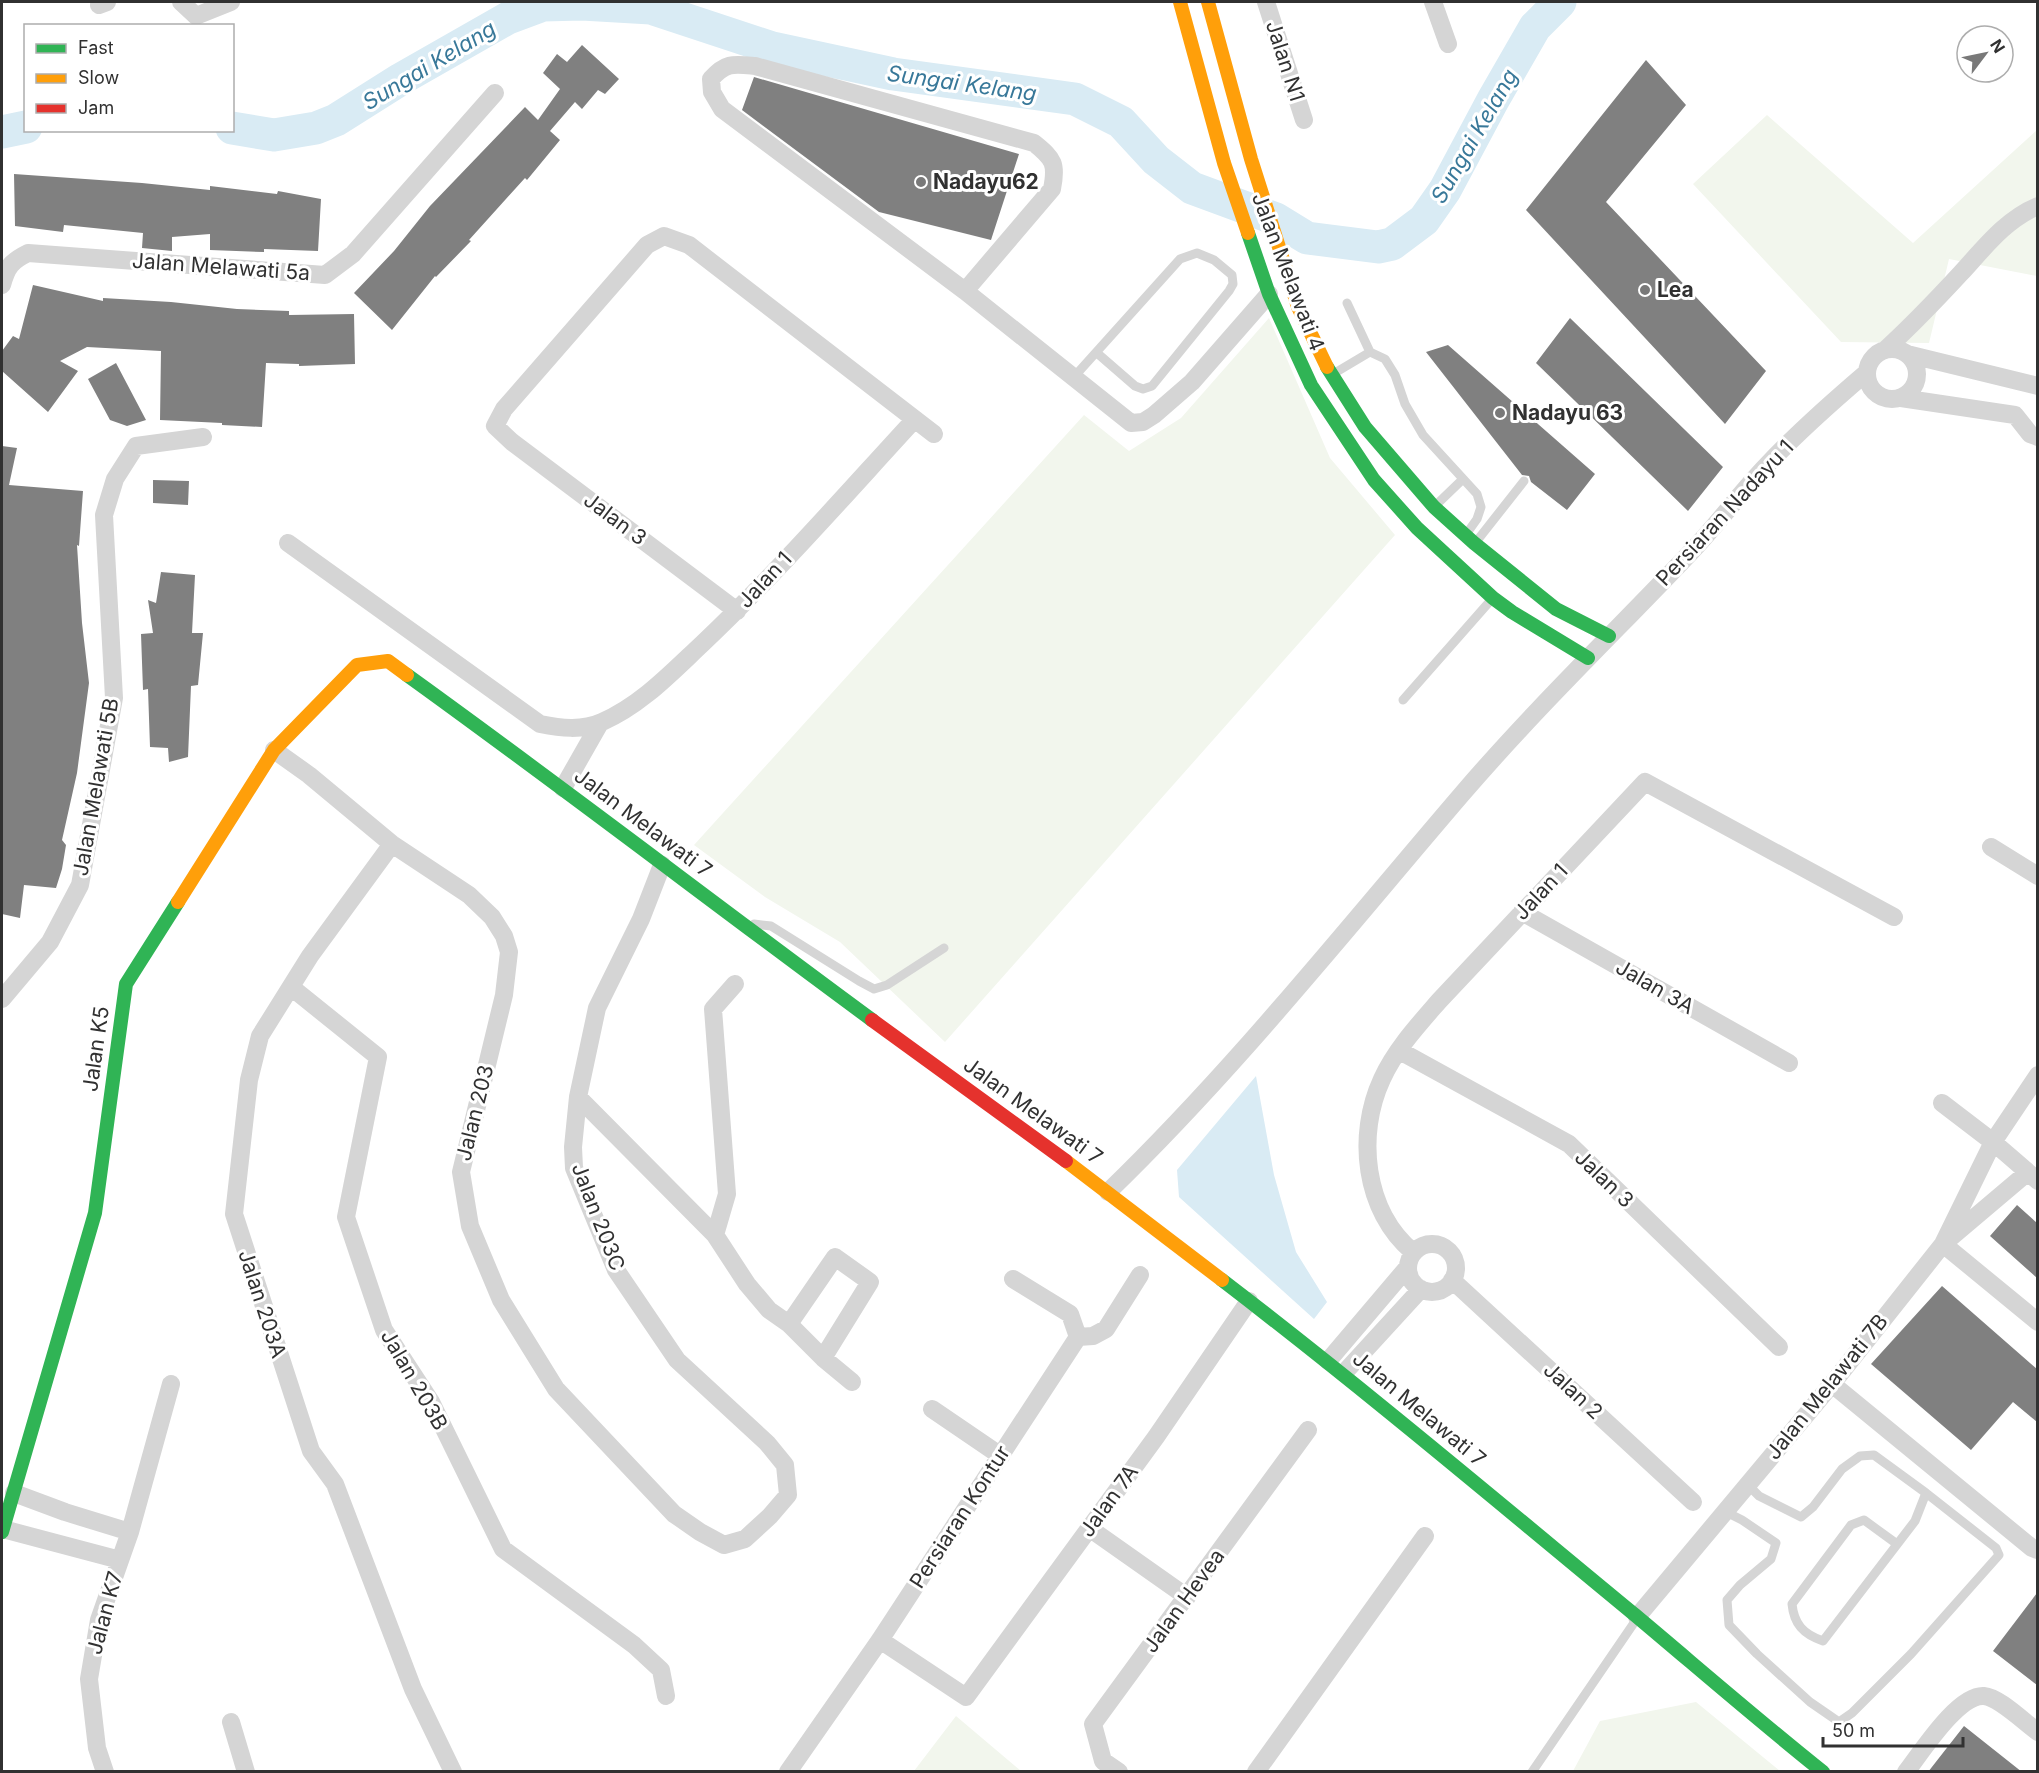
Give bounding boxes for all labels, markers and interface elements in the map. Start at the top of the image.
water label: Sungai Kelang [358,15,500,115]
street label: Jalan N1 [1261,17,1310,104]
legend [24,24,234,132]
north arrow [1955,24,2015,84]
text: N [1986,36,2009,57]
text: Fast [78,37,114,58]
water label: Sungai Kelang [886,60,1038,106]
water label: Sungai Kelang [1425,64,1523,208]
text: Slow [78,67,119,88]
text: Jam [78,97,114,118]
place label: Nadayu62 [933,169,1039,194]
marker: Nadayu62 [914,175,928,189]
street label: Jalan Melawati 4 [1247,189,1330,354]
street label: Jalan Melawati 5a [131,248,311,285]
place label: Lea [1657,277,1694,302]
marker: Lea [1638,283,1652,297]
place label: Nadayu 63 [1512,400,1623,425]
marker: Nadayu 63 [1493,406,1507,420]
street label: Persiaran Nadayu 1 [1651,435,1799,591]
street label: Jalan 3 [579,487,652,550]
street label: Jalan 1 [732,546,797,613]
street label: Jalan Melawati 5B [68,696,123,878]
street label: Jalan Melawati 7 [570,763,717,882]
street label: Jalan 1 [1508,858,1573,925]
street label: Jalan 3A [1612,954,1699,1019]
street label: Jalan K5 [77,1005,114,1093]
street label: Jalan Melawati 7 [959,1052,1108,1169]
street label: Jalan 203 [451,1062,498,1163]
street label: Jalan 3 [1570,1145,1639,1213]
street label: Jalan 203C [566,1159,630,1274]
street label: Jalan 203A [233,1246,292,1361]
street label: Jalan Melawati 7B [1760,1309,1893,1464]
street label: Jalan 203B [376,1325,453,1434]
street label: Jalan Melawati 7 [1348,1346,1491,1471]
street label: Jalan 2 [1539,1357,1608,1424]
street label: Persiaran Kontur [904,1441,1015,1593]
street label: Jalan 7A [1074,1460,1143,1542]
street label: Jalan Hevea [1138,1544,1230,1657]
street label: Jalan K7 [81,1569,128,1657]
scale bar [1823,1710,1962,1748]
text: 50 m [1832,1720,1875,1741]

